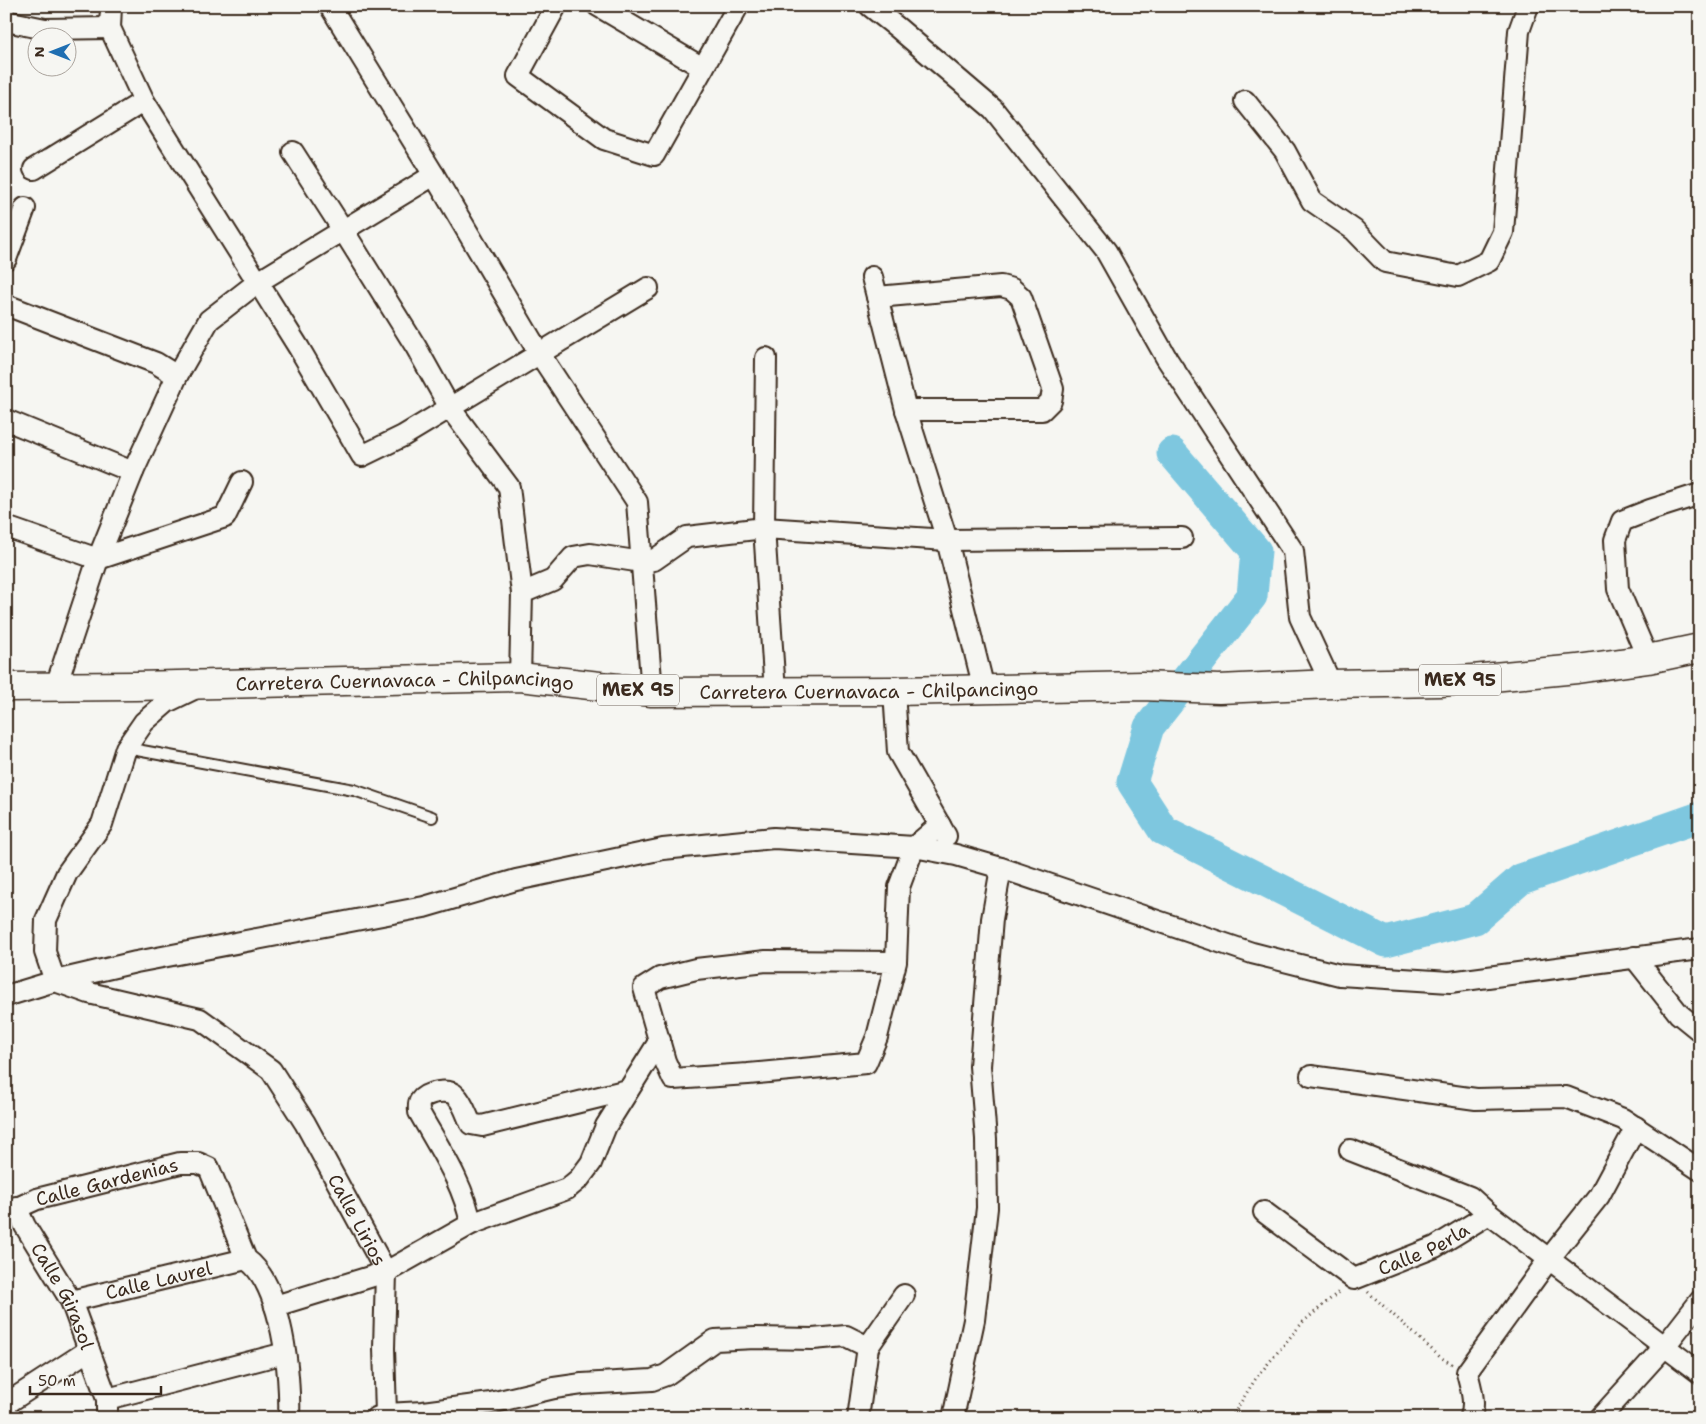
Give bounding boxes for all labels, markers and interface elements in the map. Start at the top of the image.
north arrow [28,28,78,78]
text: N [30,46,48,58]
road number: MEX 95 [1419,664,1501,696]
street label: Carretera Cuernavaca - Chilpancingo [235,665,575,697]
road number: MEX 95 [597,674,679,706]
street label: Carretera Cuernavaca - Chilpancingo [700,676,1039,705]
street label: Calle Gardenias [33,1152,181,1212]
street label: Calle Lirios [322,1170,392,1270]
street label: Calle Perla [1374,1217,1474,1281]
street label: Calle Girasol [25,1238,100,1353]
street label: Calle Laurel [103,1256,215,1305]
scale bar [30,1364,161,1396]
text: 50 m [38,1371,76,1391]

